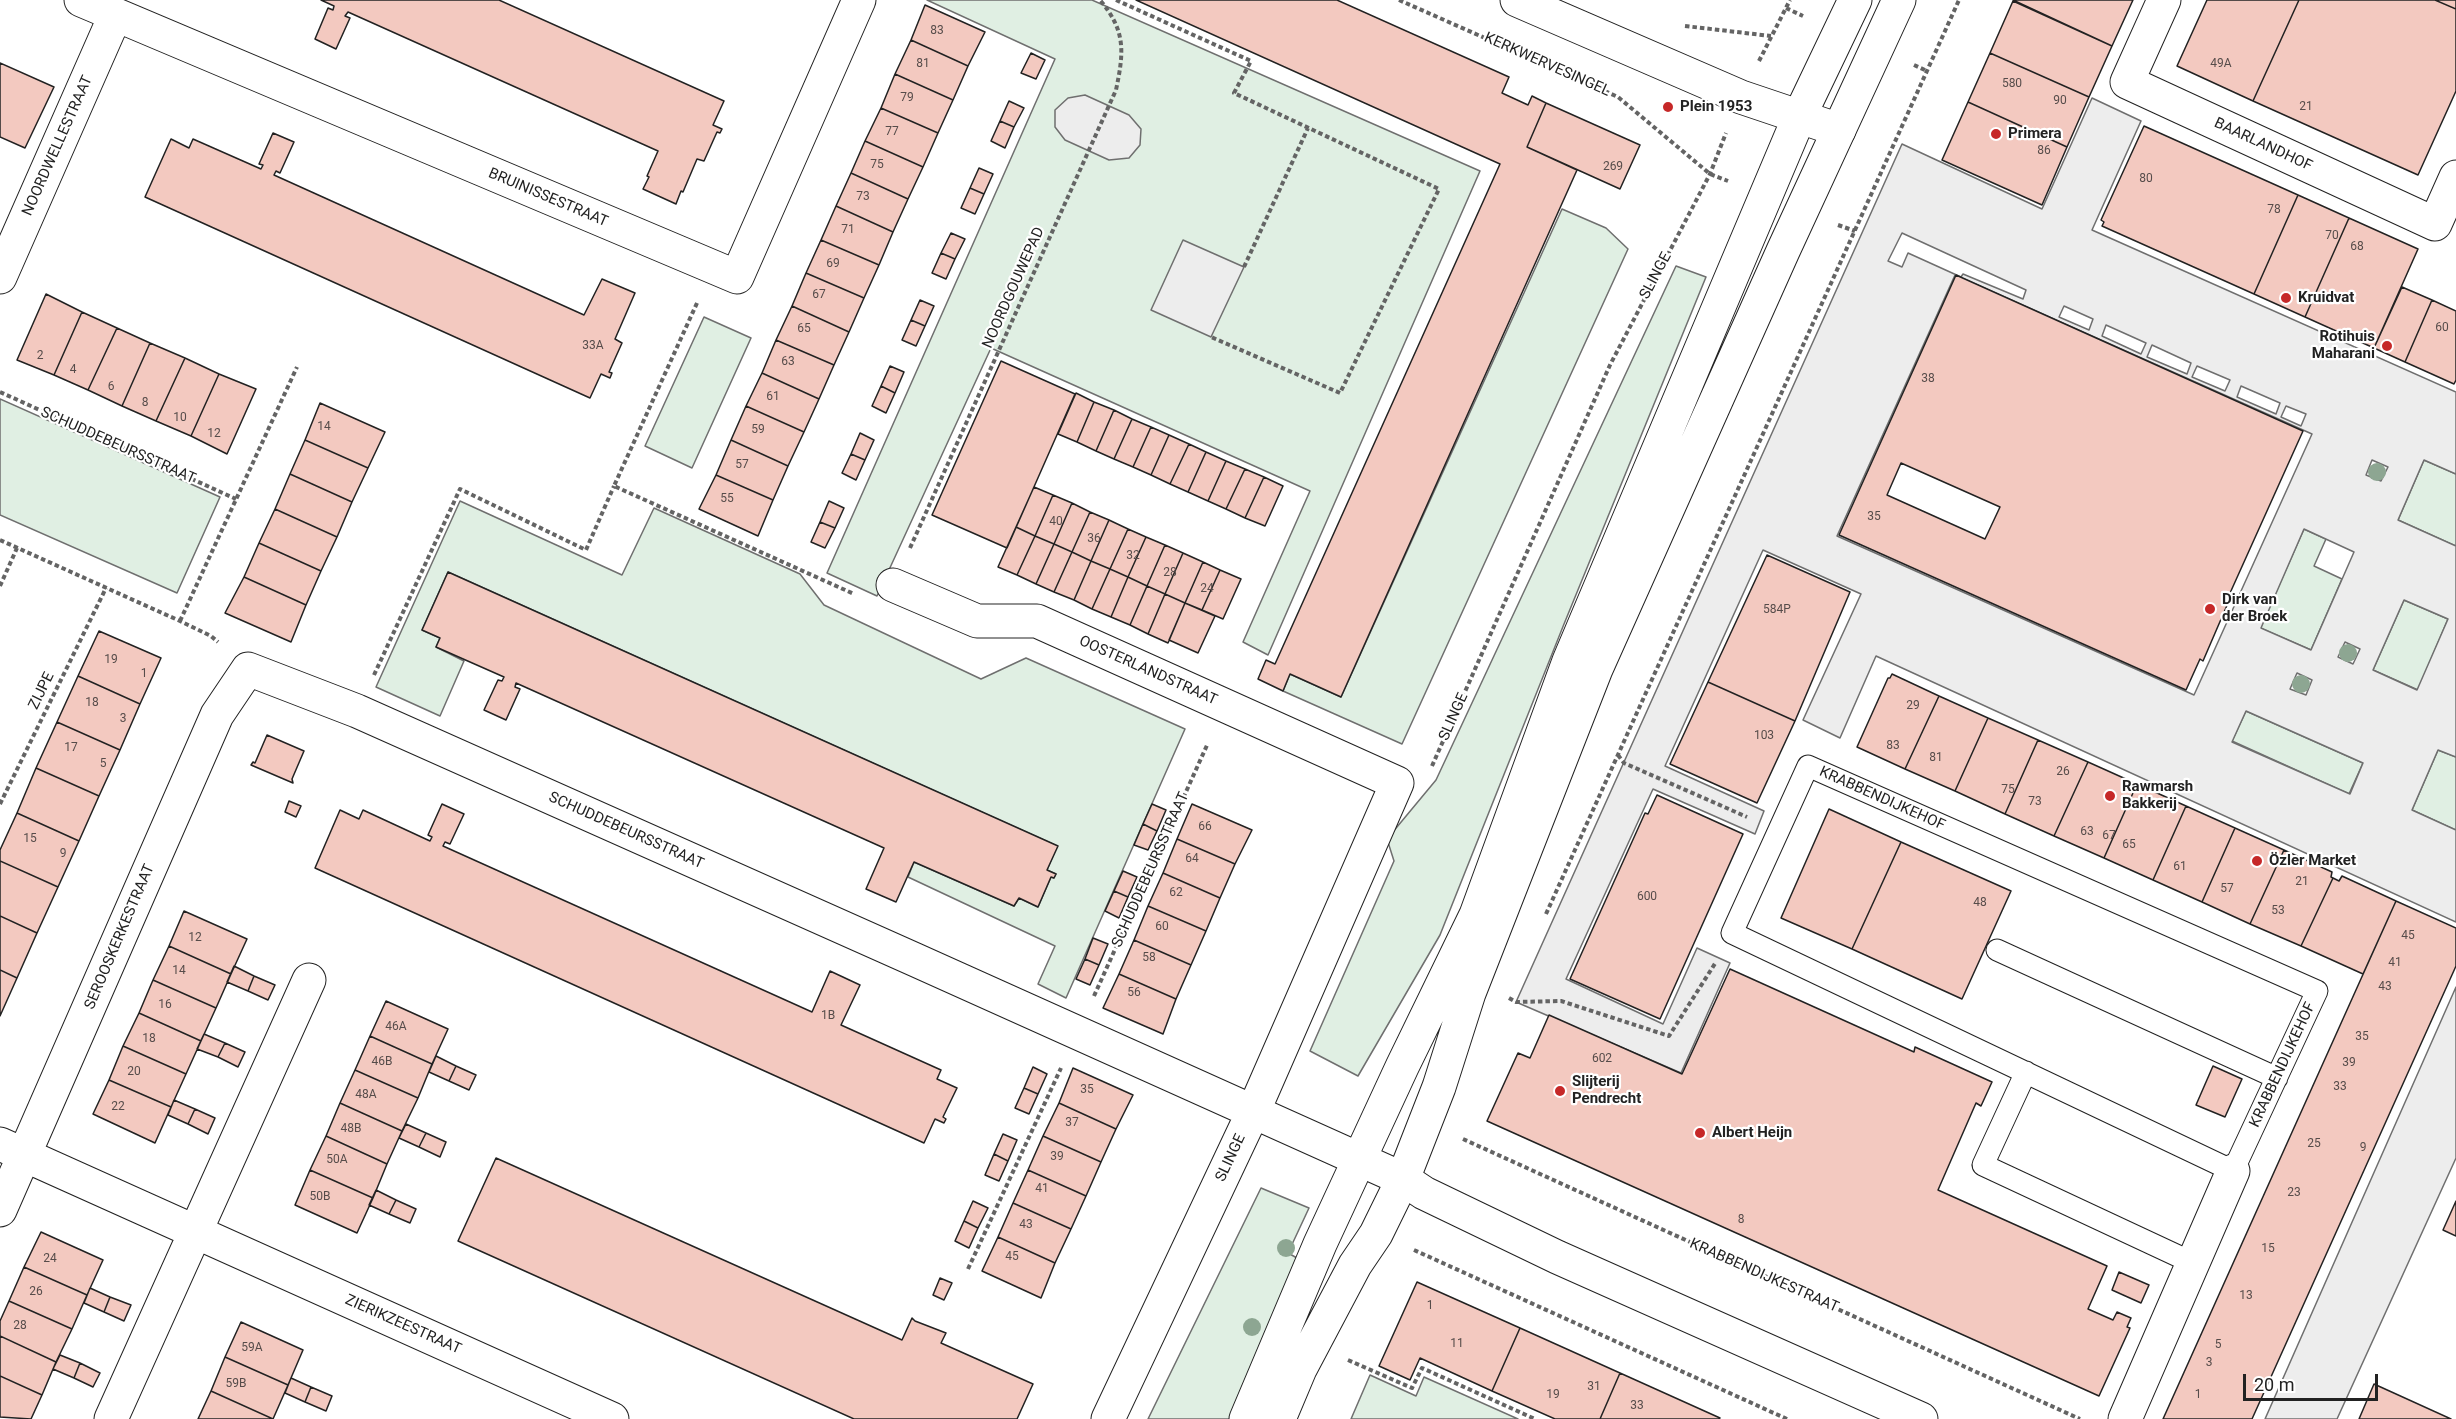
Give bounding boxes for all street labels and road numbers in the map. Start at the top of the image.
street label: KERKWERVESINGEL [1481,29,1613,101]
street label: NOORDWELLESTRAAT [19,73,97,219]
street label: BAARLANDHOF [2211,114,2315,176]
street label: BRUINISSESTRAAT [485,165,611,231]
street label: NOORDGOUWEPAD [979,225,1049,351]
street label: SLINGE [1636,249,1676,303]
street label: SCHUDDEBEURSSTRAAT [38,404,198,488]
street label: OOSTERLANDSTRAAT [1076,632,1220,710]
street label: ZIJPE [25,669,59,713]
street label: SLINGE [1436,690,1472,744]
street label: KRABBENDIJKEHOF [1816,763,1948,835]
street label: SCHUDDEBEURSSTRAAT [546,789,706,873]
street label: SCHUDDEBEURSSTRAAT [1109,790,1193,950]
street label: SEROOSKERKESTRAAT [81,862,159,1012]
street label: KRABBENDIJKEHOF [2246,1000,2320,1130]
street label: SLINGE [1212,1131,1250,1185]
street label: KRABBENDIJKESTRAAT [1687,1235,1841,1317]
street label: ZIERIKZEESTRAAT [342,1291,464,1359]

